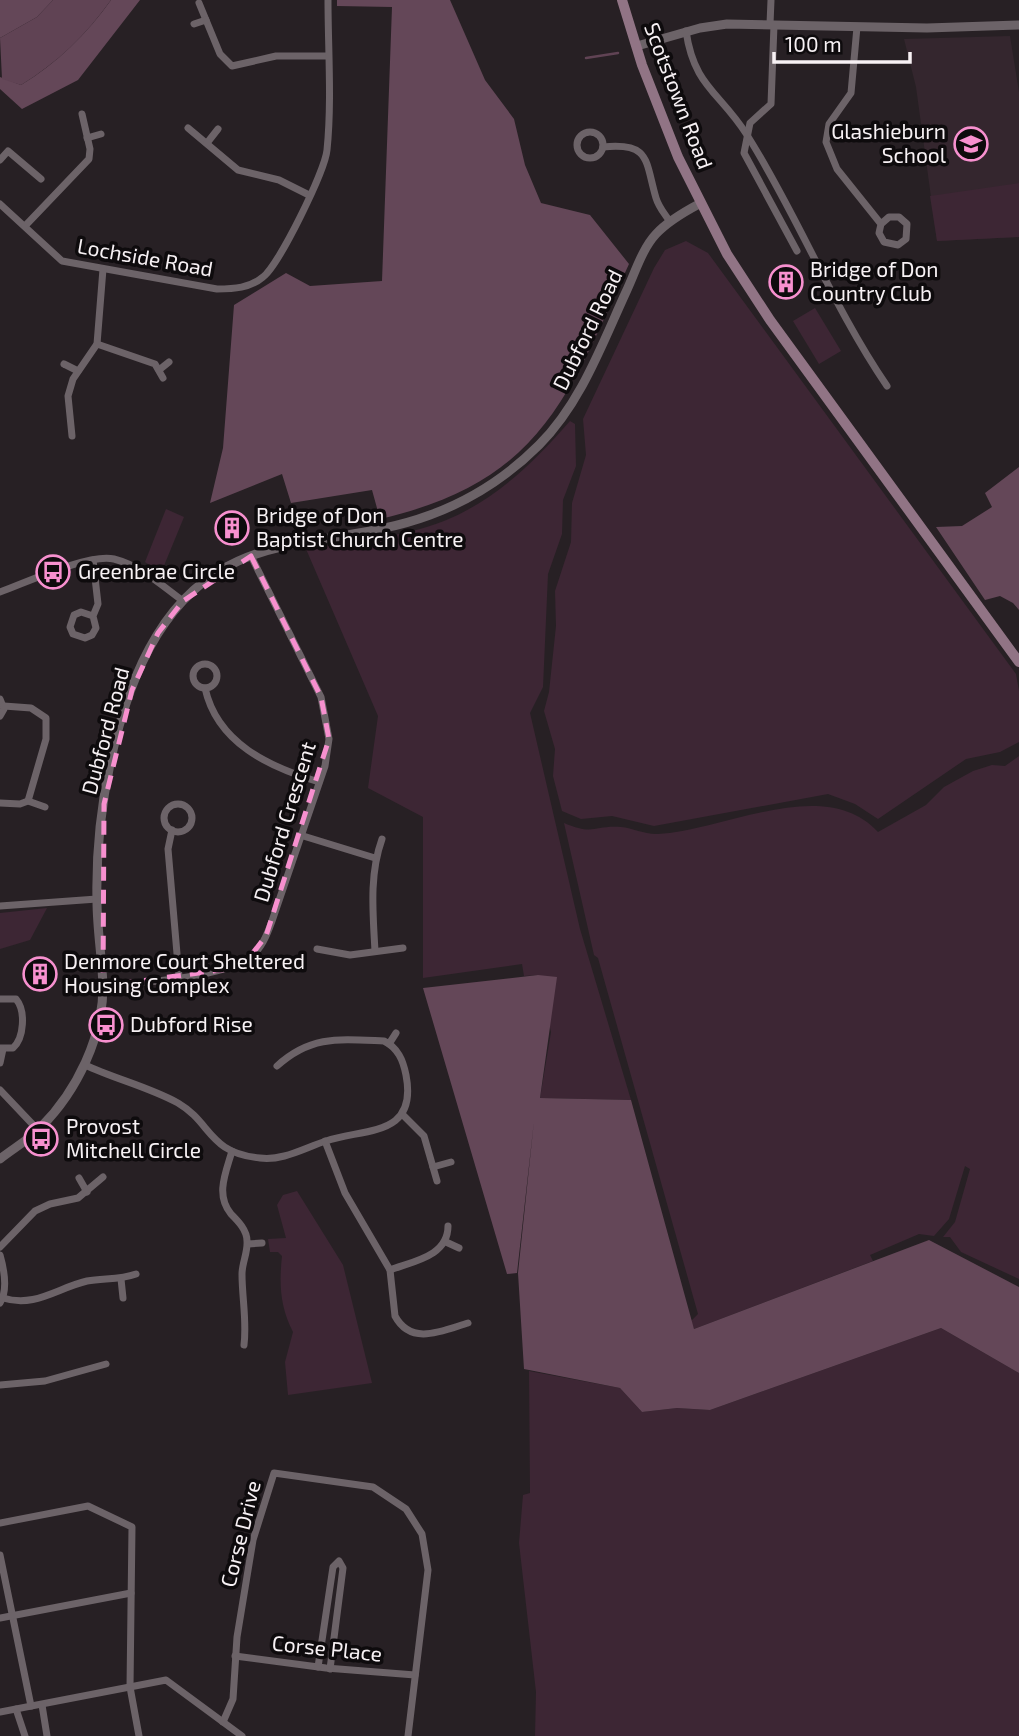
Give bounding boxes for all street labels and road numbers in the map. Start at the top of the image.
street label: Scotstown Road [640,19,719,172]
street label: Lochside Road [75,232,215,281]
street label: Dubford Road [547,265,627,394]
street label: Dubford Road [76,664,134,797]
street label: Dubford Crescent [247,738,320,905]
street label: Corse Drive [214,1478,265,1589]
street label: Corse Place [271,1629,383,1666]

